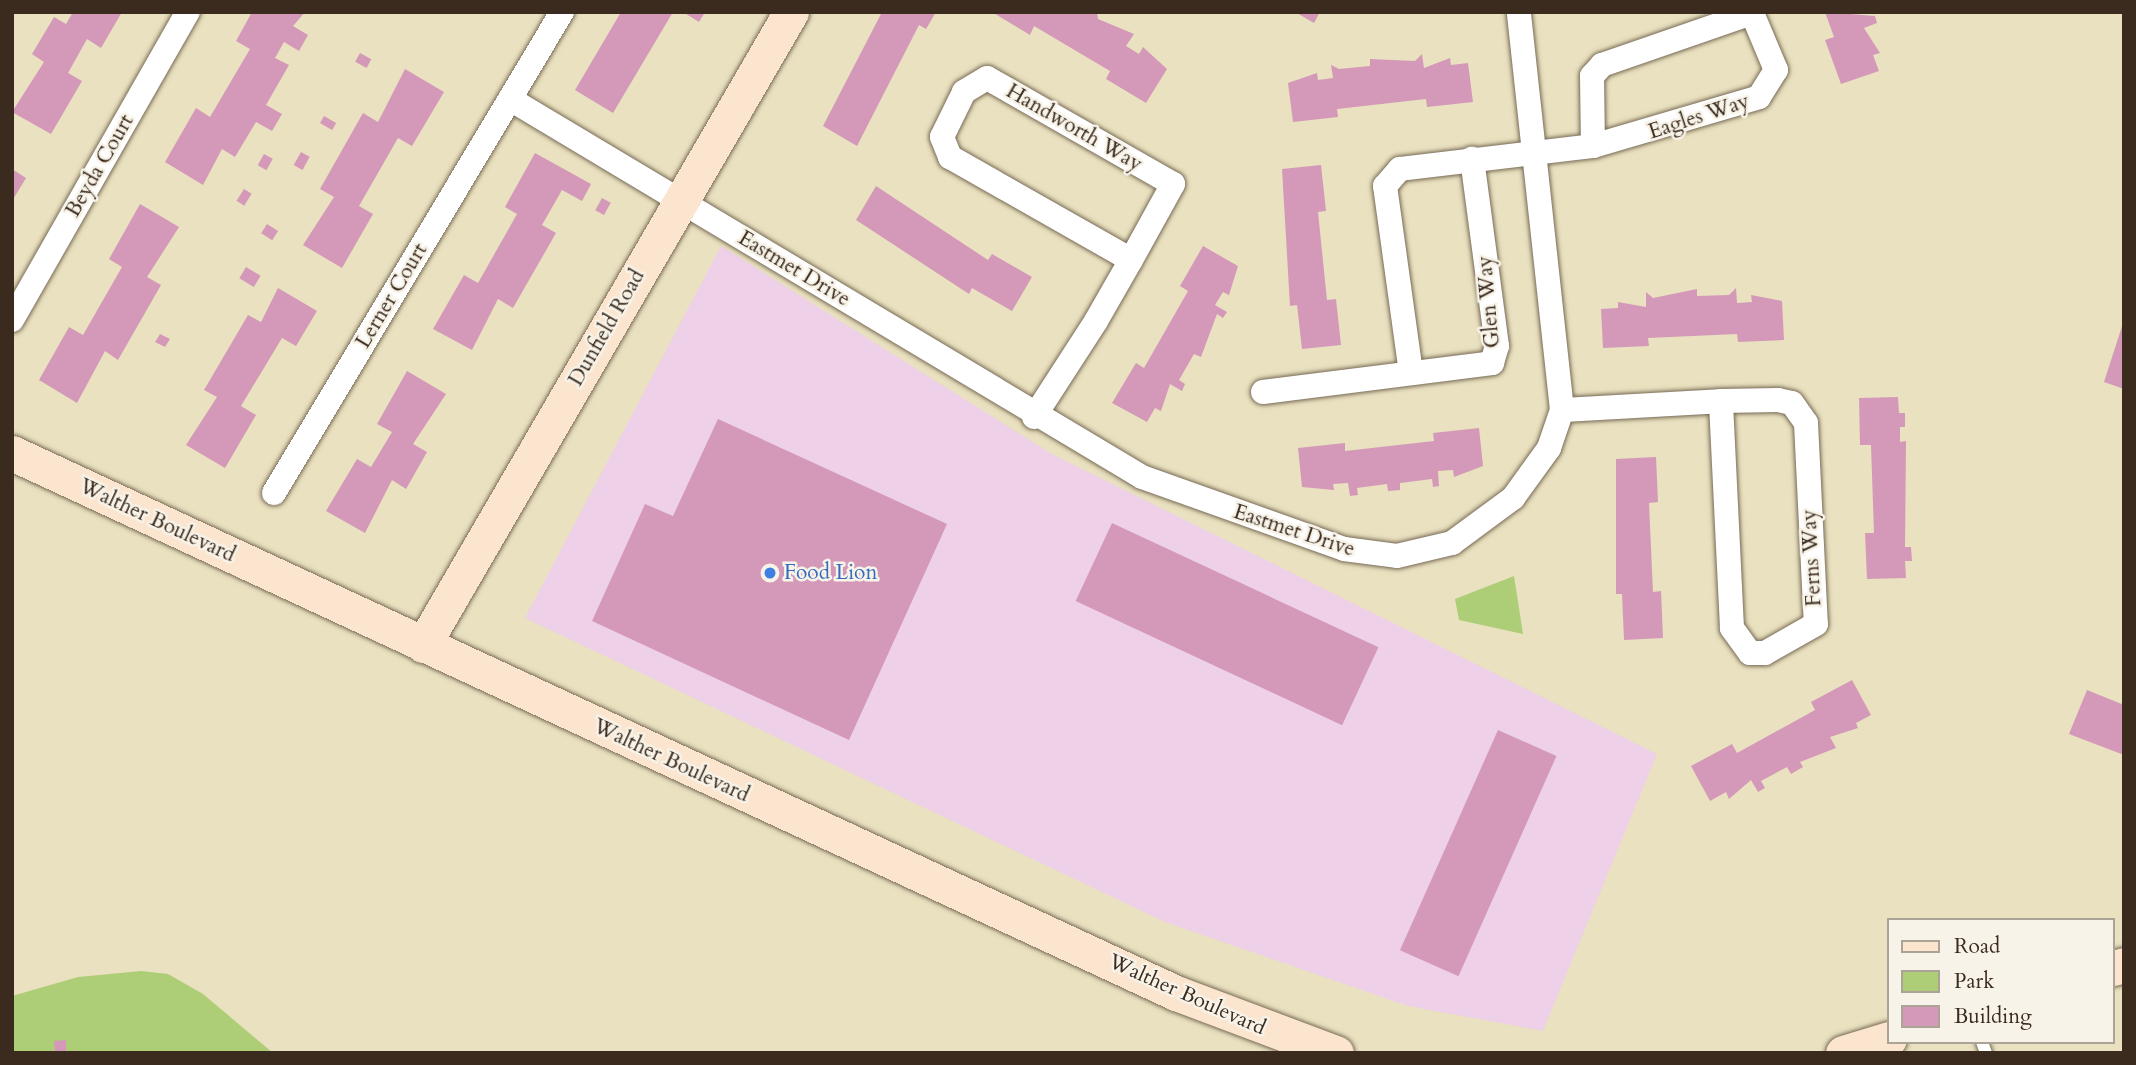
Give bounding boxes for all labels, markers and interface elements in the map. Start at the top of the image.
street label: Handworth Way [1002,79,1146,177]
street label: Eagles Way [1645,89,1753,145]
street label: Beyda Court [61,110,139,222]
street label: Eastmet Drive [733,226,855,312]
street label: Lerner Court [351,239,433,353]
street label: Glen Way [1472,255,1506,349]
street label: Dunfield Road [564,265,650,391]
street label: Walther Boulevard [75,474,239,568]
street label: Eastmet Drive [1230,500,1358,562]
street label: Ferns Way [1797,509,1827,607]
place label: Food Lion [784,560,877,586]
marker: Food Lion [762,565,778,581]
street label: Walther Boulevard [589,714,753,808]
legend [1888,918,2115,1044]
text: Road [1954,932,2000,961]
street label: Walther Boulevard [1105,949,1269,1041]
text: Park [1954,967,1994,996]
text: Building [1954,1002,2032,1031]

